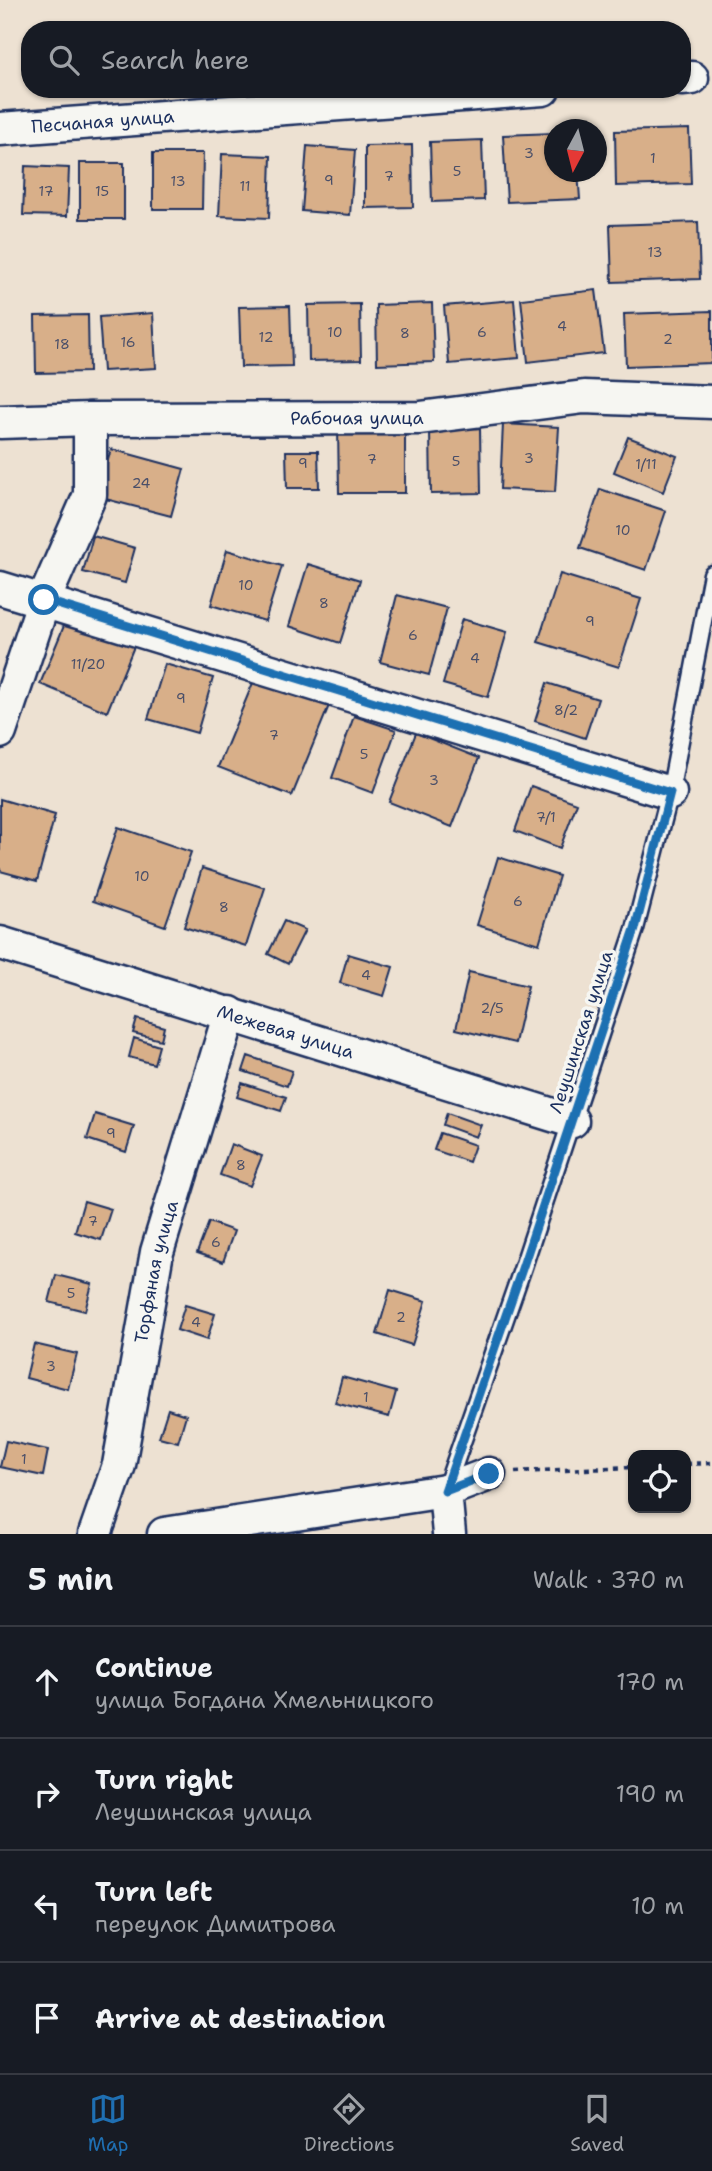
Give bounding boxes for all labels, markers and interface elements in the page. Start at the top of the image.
search box [21,21,691,98]
icon: search [45,41,83,79]
text: Search here [101,42,250,77]
street label: Песчаная улица [30,104,175,139]
north arrow [544,119,607,182]
house number: 3 [524,144,534,162]
house number: 1 [650,149,656,167]
house number: 5 [453,162,461,180]
house number: 7 [384,167,394,185]
house number: 9 [324,171,334,189]
house number: 13 [171,172,185,190]
house number: 11 [239,177,251,195]
house number: 17 [39,182,53,200]
house number: 15 [95,182,109,200]
house number: 13 [648,243,662,261]
house number: 4 [557,317,567,335]
house number: 10 [327,323,343,341]
house number: 6 [477,323,487,341]
house number: 8 [400,324,410,342]
house number: 12 [259,328,273,346]
house number: 2 [663,330,673,348]
house number: 16 [120,333,136,351]
house number: 18 [54,335,70,353]
street label: Рабочая улица [290,406,424,430]
house number: 3 [524,449,534,467]
house number: 7 [367,450,377,468]
house number: 5 [452,452,460,470]
house number: 9 [298,454,308,472]
house number: 1/11 [635,455,657,473]
house number: 24 [132,474,151,492]
house number: 10 [615,521,631,539]
house number: 10 [238,576,254,594]
route start [28,584,59,615]
house number: 8 [319,594,329,612]
house number: 9 [585,612,595,630]
house number: 6 [408,626,418,644]
house number: 4 [470,649,480,667]
house number: 11/20 [71,655,105,673]
house number: 9 [176,689,186,707]
house number: 8/2 [554,701,578,719]
house number: 7 [269,726,279,744]
house number: 5 [360,745,368,763]
house number: 3 [429,771,439,789]
house number: 7/1 [536,808,556,826]
house number: 10 [134,867,150,885]
house number: 6 [513,892,523,910]
house number: 8 [219,898,229,916]
street label: Леушинская улица [543,948,619,1116]
house number: 4 [361,966,371,984]
street label: Межевая улица [214,999,357,1064]
house number: 2/5 [480,999,504,1017]
house number: 9 [106,1124,116,1142]
house number: 8 [236,1156,246,1174]
street label: Торфяная улица [129,1197,184,1345]
house number: 7 [88,1212,98,1230]
house number: 6 [211,1233,221,1251]
house number: 5 [67,1284,75,1302]
house number: 2 [396,1308,406,1326]
house number: 4 [191,1313,201,1331]
house number: 3 [46,1357,56,1375]
house number: 1 [363,1388,369,1406]
house number: 1 [21,1450,27,1468]
map controls [628,1450,691,1513]
button: locate [628,1450,691,1513]
route end [473,1458,504,1489]
text: 5 min [28,1559,113,1600]
text: Walk · 370 m [533,1565,684,1595]
text: Continue [95,1650,213,1685]
icon: ahead [28,1663,66,1701]
text: 170 m [616,1667,684,1697]
text: улица Богдана Хмельницкого [95,1685,434,1715]
text: Turn right [95,1762,233,1797]
icon: right [28,1775,66,1813]
text: 190 m [616,1779,684,1809]
text: Леушинская улица [95,1797,312,1827]
text: Turn left [95,1874,212,1909]
icon: left [28,1887,66,1925]
text: 10 m [631,1891,684,1921]
text: переулок Димитрова [95,1909,336,1939]
icon: arrive [28,1999,66,2037]
text: Arrive at destination [95,2001,385,2036]
tab: Map [88,2090,128,2157]
tab: Directions [304,2090,395,2157]
tab: Saved [570,2090,624,2157]

